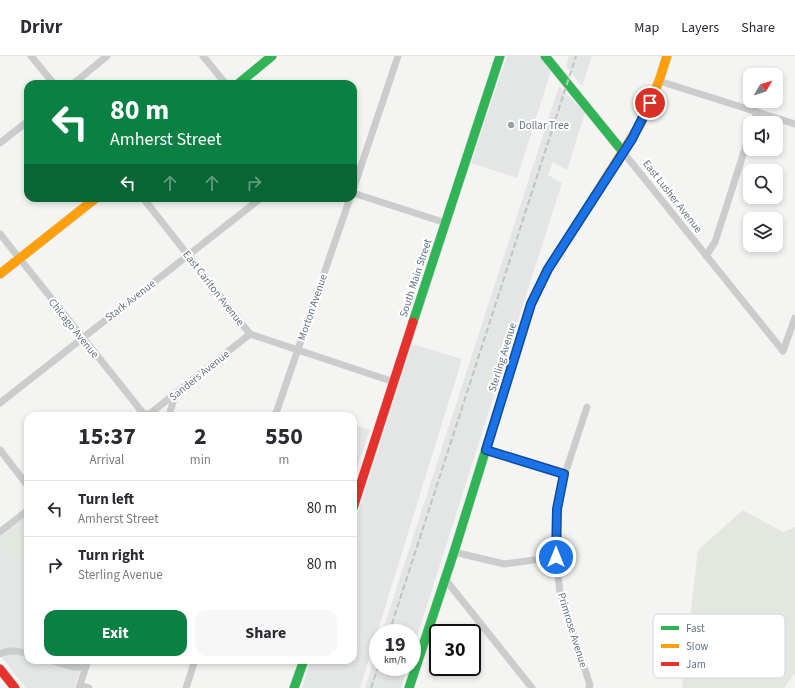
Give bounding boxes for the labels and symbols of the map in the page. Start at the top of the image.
north arrow [743,68,783,108]
pin [633,86,667,120]
place label: Dollar Tree [519,118,569,133]
marker: Dollar Tree [506,120,516,130]
street label: East Lusher Avenue [639,157,706,236]
street label: South Main Street [396,237,435,319]
street label: East Carlton Avenue [179,248,248,329]
street label: Morton Avenue [294,271,331,342]
street label: Stark Avenue [102,276,159,325]
street label: Chicago Avenue [45,295,103,362]
street label: Sterling Avenue [485,320,520,394]
street label: Sanders Avenue [166,346,233,404]
position arrow [535,536,577,578]
street label: Primrose Avenue [554,591,591,670]
legend [653,614,785,678]
text: Fast [686,621,705,636]
speed limit sign: 30 [429,624,481,676]
text: Slow [686,639,709,654]
text: Jam [686,657,706,672]

